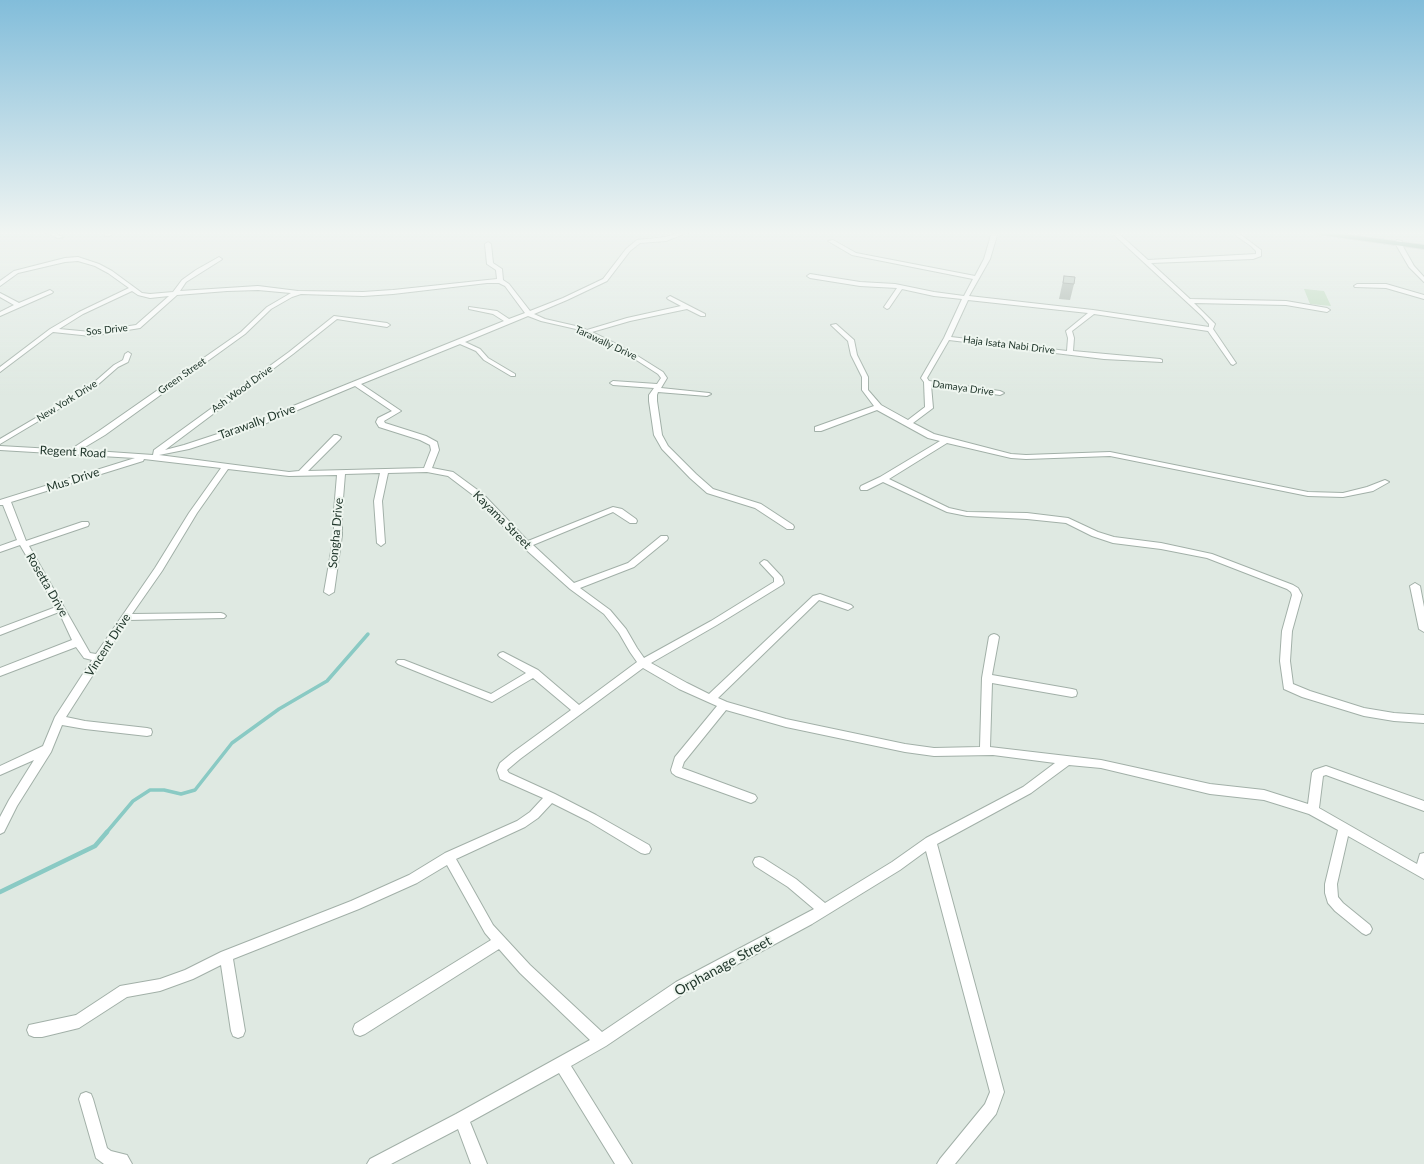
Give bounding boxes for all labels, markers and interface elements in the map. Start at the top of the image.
street label: Sos Drive [86,322,128,338]
street label: Tarawally Drive [573,323,639,363]
street label: Haja Isata Nabi Drive [962,333,1056,357]
street label: Green Street [156,355,208,397]
street label: Ash Wood Drive [209,363,275,415]
street label: New York Drive [35,378,99,424]
street label: Damaya Drive [931,378,995,398]
street label: Tarawally Drive [217,401,297,443]
street label: Regent Road [39,443,107,461]
street label: Mus Drive [45,465,101,495]
street label: Kayama Street [470,488,534,552]
street label: Songha Drive [326,497,346,569]
street label: Rosetta Drive [23,551,71,619]
street label: Vincent Drive [82,611,134,679]
street label: Orphanage Street [671,932,775,1000]

